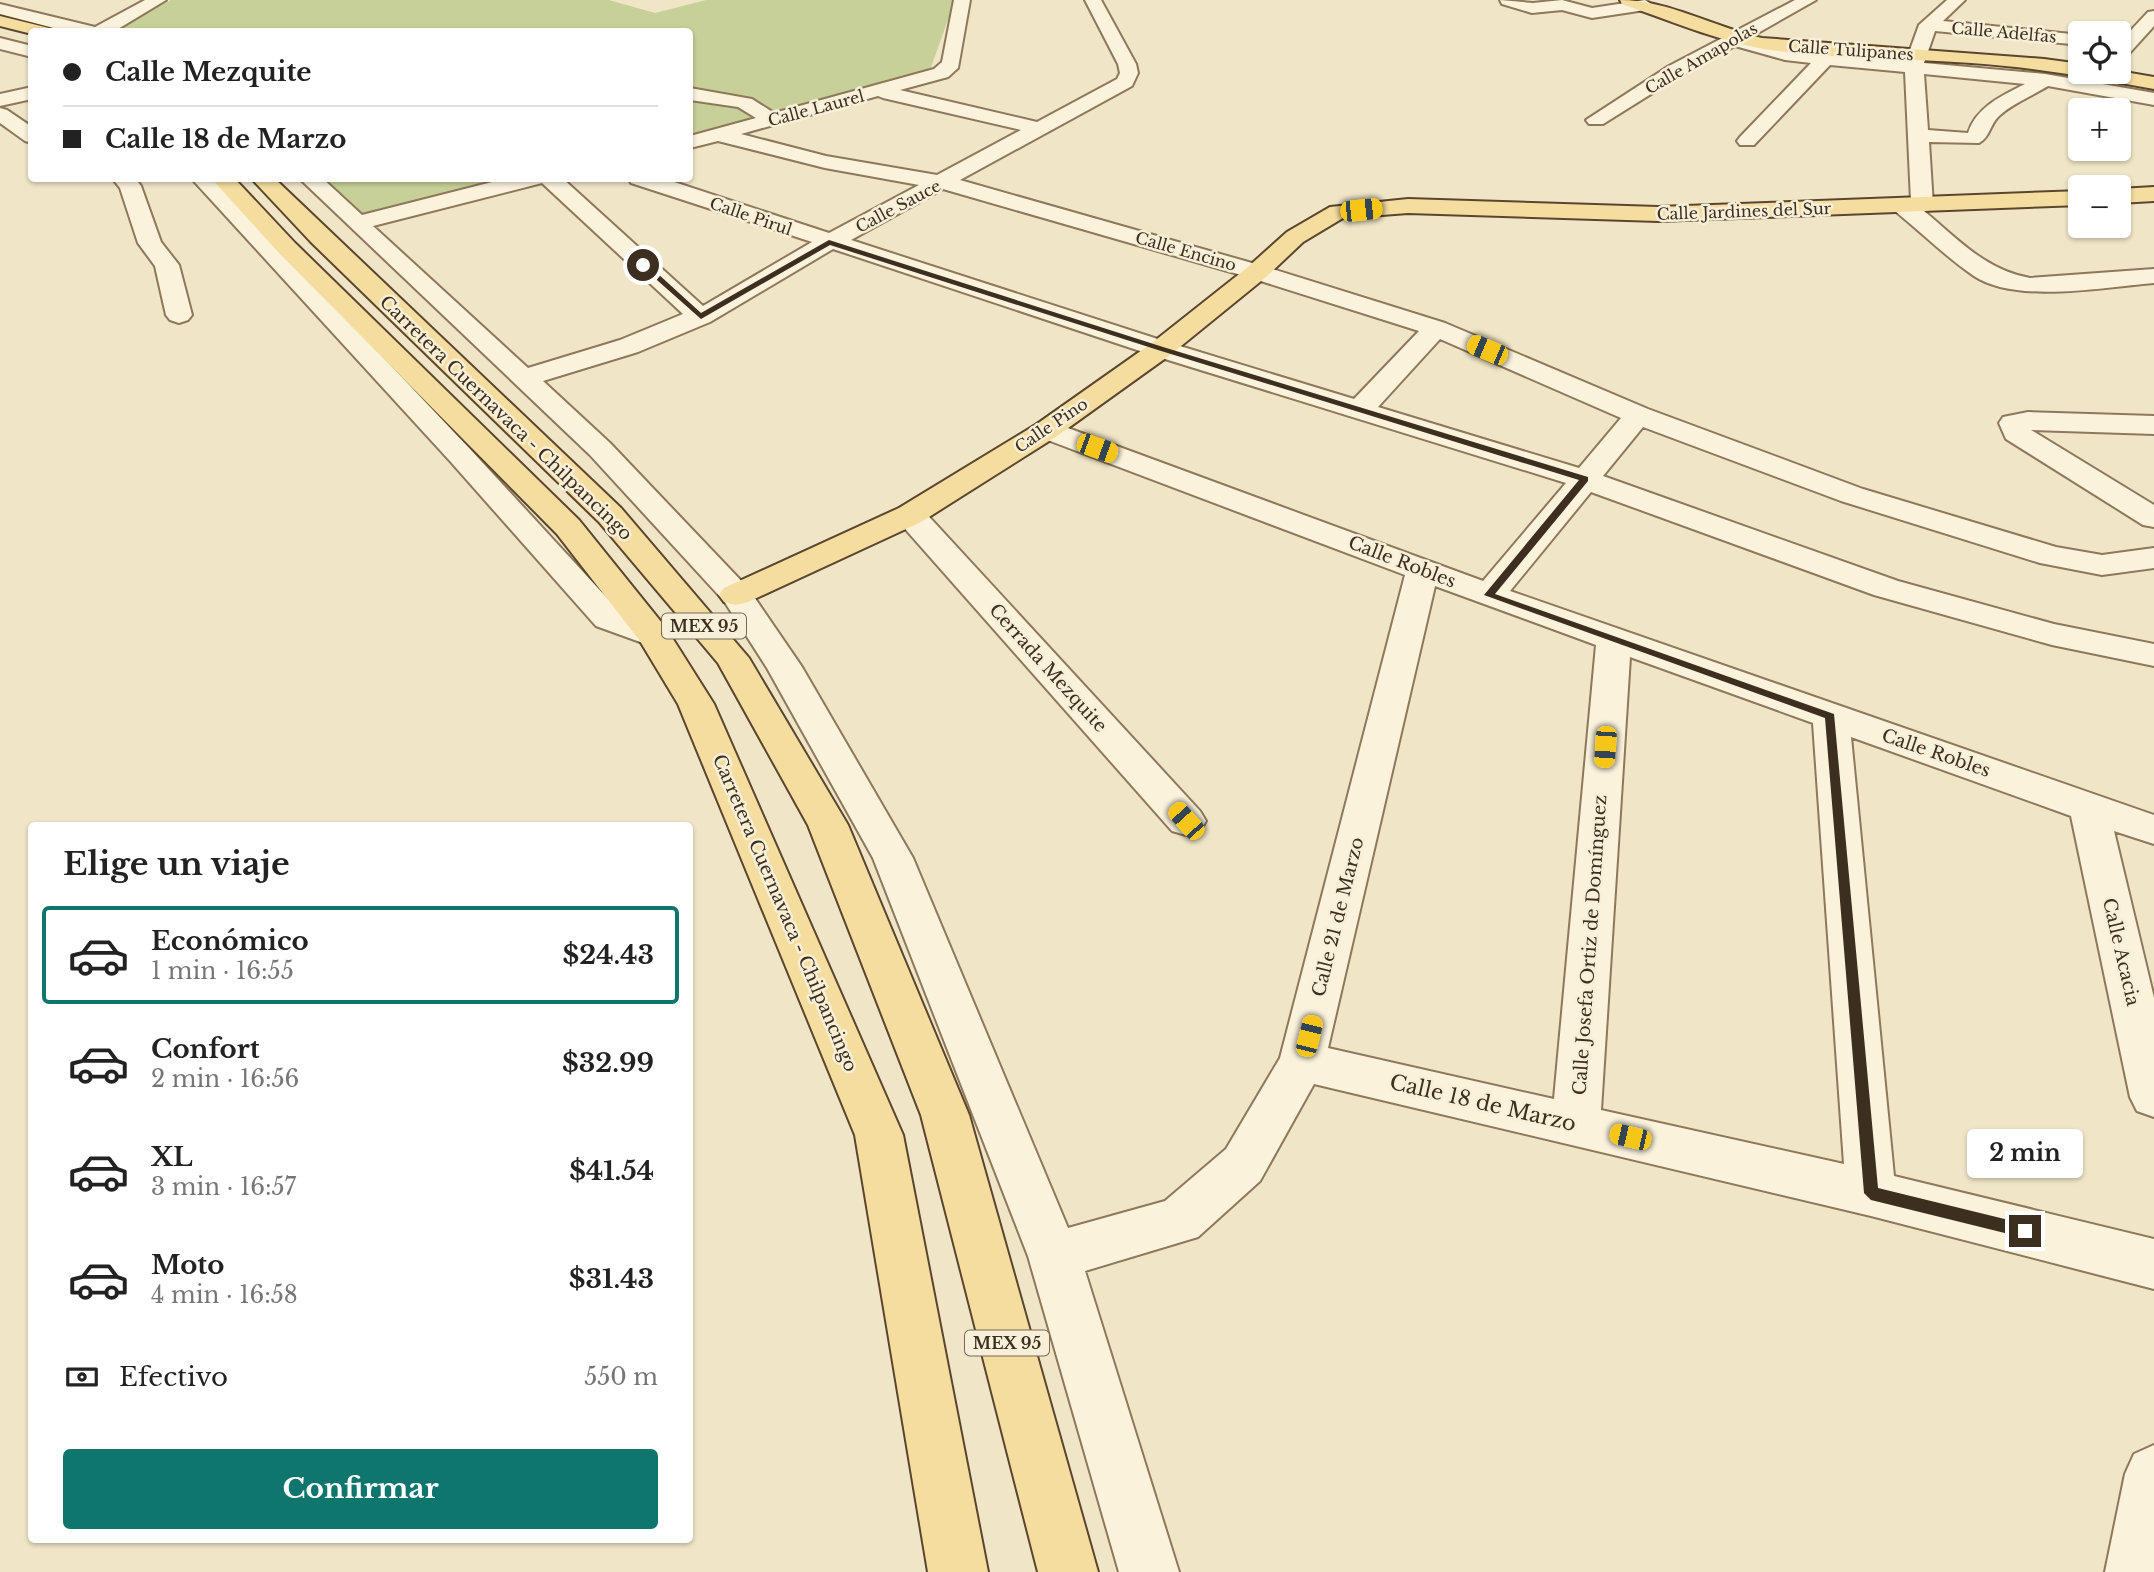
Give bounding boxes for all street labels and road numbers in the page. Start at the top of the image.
street label: Calle Adelfas [1951,17,2057,47]
street label: Calle Amapolas [1641,18,1761,98]
street label: Calle Tulipanes [1788,36,1914,64]
street label: Calle Laurel [766,86,866,130]
street label: Calle Sauce [852,175,944,237]
street label: Calle Pirul [707,193,795,239]
street label: Calle Jardines del Sur [1656,198,1832,224]
street label: Calle Encino [1133,227,1239,275]
street label: Carretera Cuernavaca - Chilpancingo [375,291,637,545]
street label: Calle Pino [1011,393,1091,457]
street label: Calle Robles [1345,531,1459,593]
street label: Cerrada Mezquite [984,599,1112,737]
road number: MEX 95 [662,614,746,638]
street label: Calle Robles [1879,724,1993,782]
street label: Carretera Cuernavaca - Chilpancingo [708,751,862,1075]
street label: Calle Josefa Ortiz de Domínguez [1569,794,1611,1096]
street label: Calle 21 de Marzo [1308,835,1368,999]
street label: Calle Acacia [2098,896,2144,1008]
street label: Calle 18 de Marzo [1387,1069,1579,1137]
road number: MEX 95 [965,1330,1049,1356]

